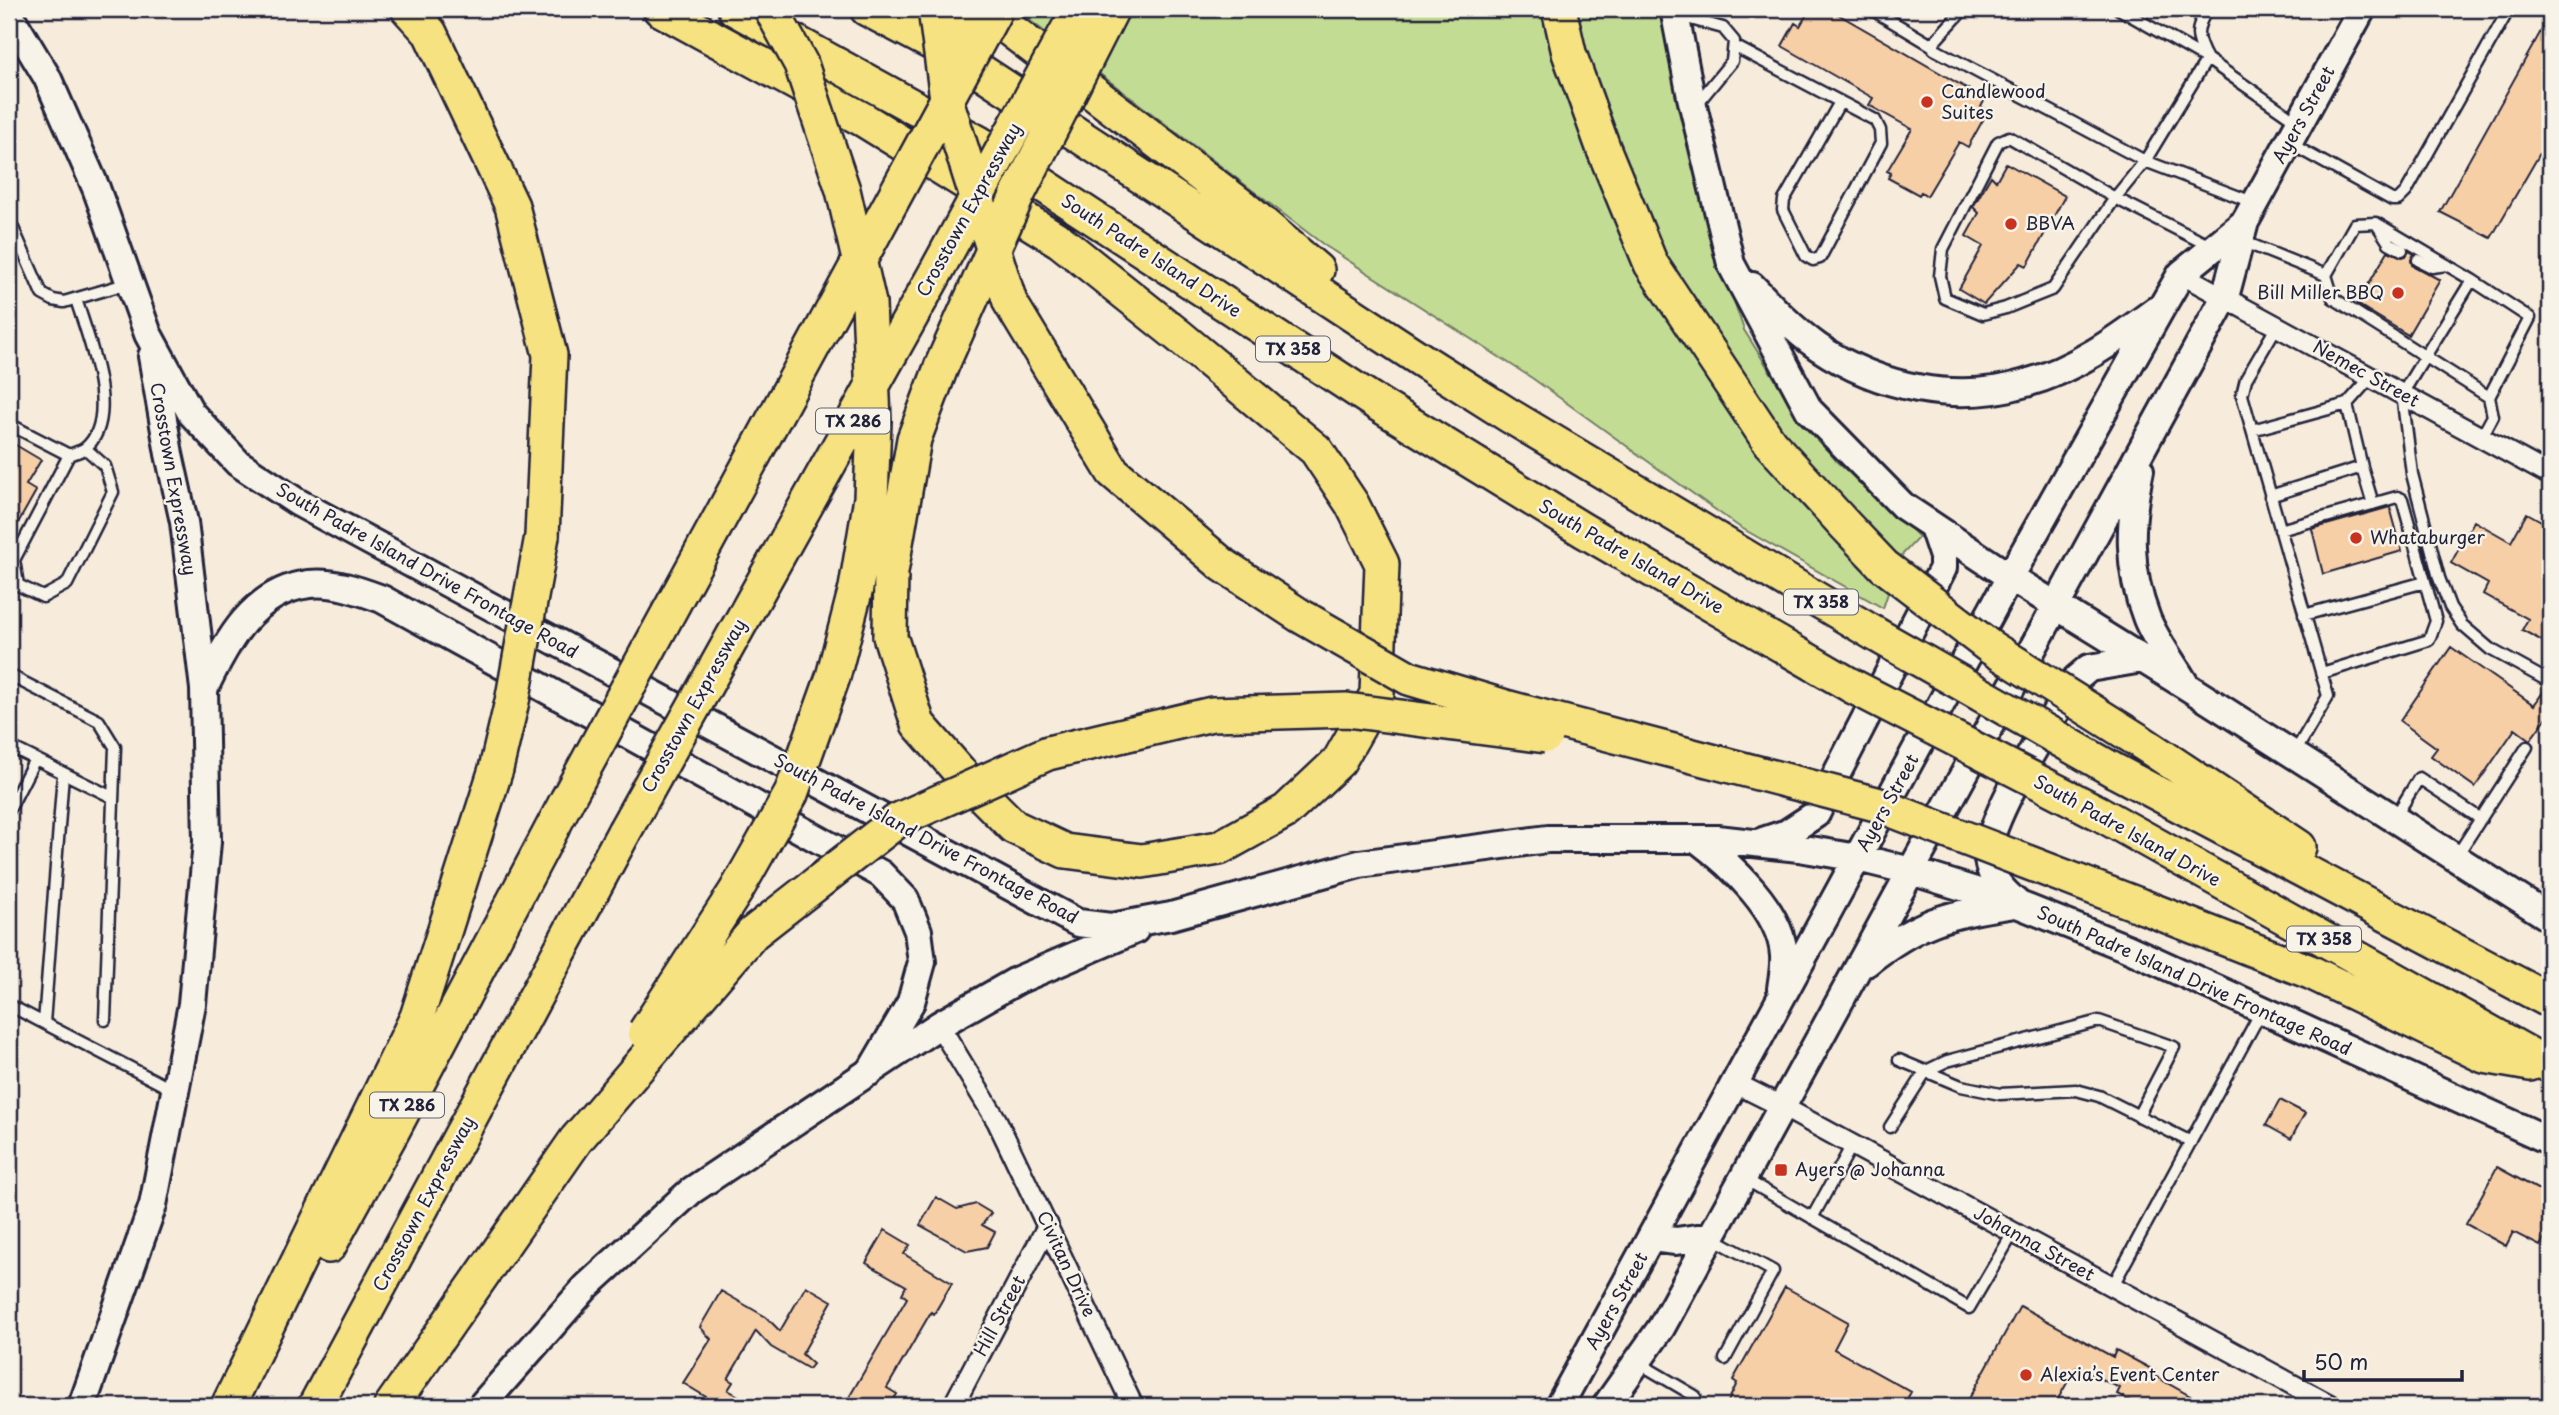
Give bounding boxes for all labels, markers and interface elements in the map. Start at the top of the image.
street label: Ayers Street [2265,61,2341,168]
place label: Candlewood Suites [1941,77,2046,125]
marker: Candlewood Suites [1919,94,1935,110]
street label: Crosstown Expressway [909,117,1027,301]
street label: South Padre Island Drive [1056,186,1247,323]
place label: BBVA [2025,209,2075,236]
marker: BBVA [2003,216,2019,232]
place label: Bill Miller BBQ [2257,278,2384,305]
marker: Bill Miller BBQ [2390,285,2406,301]
street label: Nemec Street [2309,332,2425,413]
road number: TX 358 [1256,336,1330,362]
street label: Crosstown Expressway [144,380,205,577]
road number: TX 286 [816,408,890,434]
street label: South Padre Island Drive Frontage Road [272,475,584,664]
street label: South Padre Island Drive [1534,492,1729,620]
place label: Whataburger [2370,523,2486,550]
marker: Whataburger [2348,530,2364,546]
road number: TX 358 [1784,590,1858,614]
street label: Crosstown Expressway [634,613,752,797]
street label: South Padre Island Drive Frontage Road [770,746,1084,930]
street label: Ayers Street [1849,749,1925,856]
street label: South Padre Island Drive [2029,767,2226,892]
street label: South Padre Island Drive Frontage Road [2033,898,2356,1061]
road number: TX 358 [2287,926,2361,951]
road number: TX 286 [370,1092,444,1118]
street label: Crosstown Expressway [365,1111,480,1296]
place label: Ayers @ Johanna [1795,1155,1946,1182]
marker: Ayers @ Johanna [1773,1162,1789,1178]
street label: Johanna Street [1969,1198,2100,1287]
street label: Civitan Drive [1031,1206,1104,1321]
street label: Ayers Street [1578,1247,1654,1354]
street label: Hill Street [966,1270,1031,1361]
scale bar [2304,1338,2461,1382]
text: 50 m [2314,1345,2368,1377]
place label: Alexia’s Event Center [2040,1360,2220,1387]
marker: Alexia’s Event Center [2018,1367,2034,1383]

